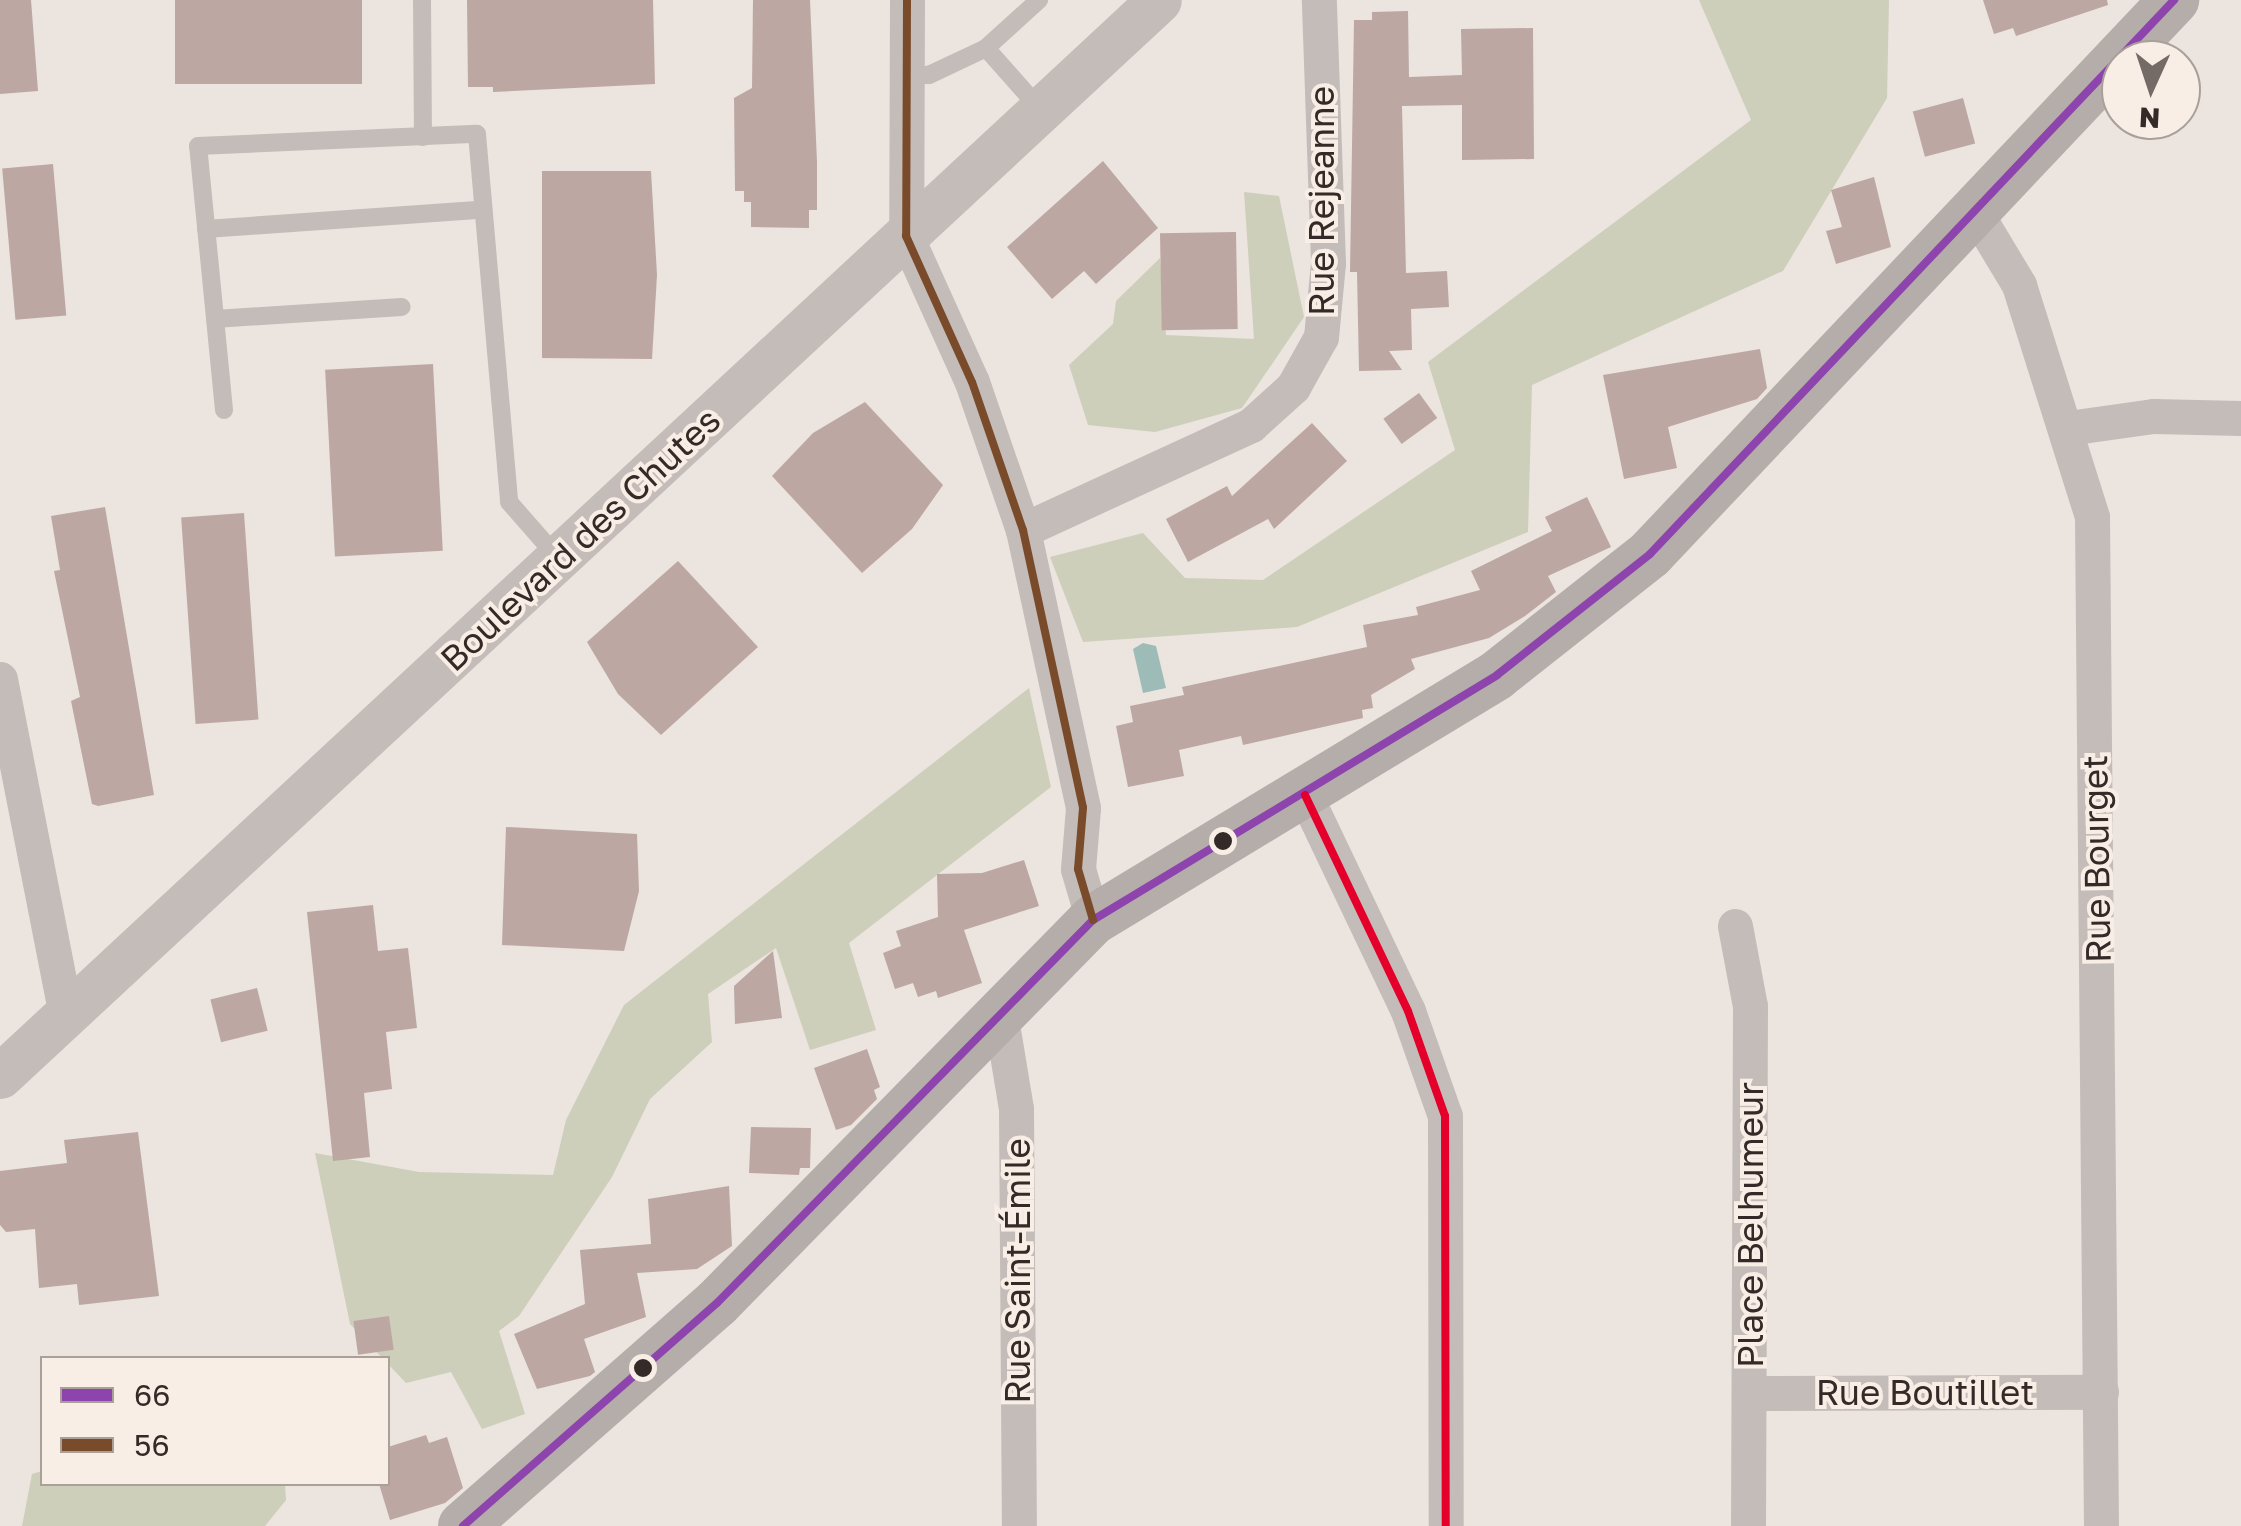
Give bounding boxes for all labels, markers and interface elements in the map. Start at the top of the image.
north arrow [2101,40,2201,140]
street label: Rue Rejeanne [1300,86,1342,316]
text: N [2138,101,2161,135]
street label: Boulevard des Chutes [432,399,728,679]
street label: Rue Bourget [2073,755,2119,963]
unlabelled marker [1213,831,1233,851]
street label: Place Belhumeur [1729,1082,1771,1368]
street label: Rue Saint-Émile [996,1138,1038,1404]
legend [40,1356,390,1486]
unlabelled marker [633,1358,653,1378]
street label: Rue Boutillet [1816,1371,2034,1413]
text: 66 [134,1377,170,1413]
text: 56 [134,1427,170,1463]

